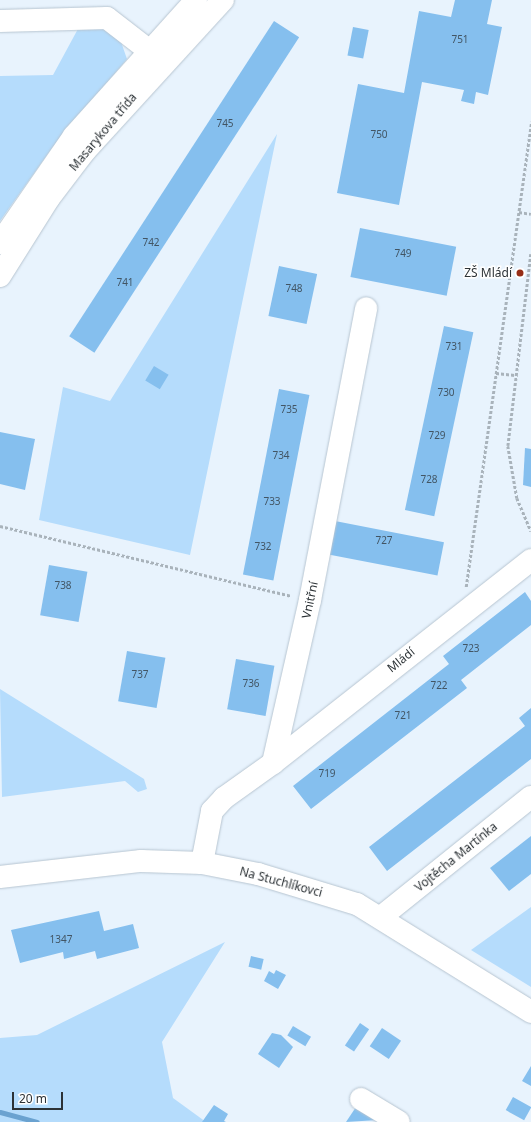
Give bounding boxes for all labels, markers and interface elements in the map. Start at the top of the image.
house number: 751 [451,34,469,46]
street label: Masarykova třída [66,90,140,174]
house number: 745 [216,118,234,130]
house number: 750 [370,129,388,141]
house number: 742 [142,237,160,249]
house number: 749 [394,248,412,260]
place label: ZŠ Mládí [464,266,512,280]
marker: ZŠ Mládí [515,268,525,278]
house number: 741 [116,277,134,289]
house number: 748 [285,283,303,295]
house number: 731 [445,341,463,353]
house number: 730 [437,387,455,399]
house number: 735 [280,404,298,416]
house number: 729 [428,430,446,442]
house number: 734 [272,450,290,462]
house number: 728 [420,474,438,486]
house number: 733 [263,496,281,508]
house number: 727 [375,535,393,547]
house number: 732 [254,541,272,553]
house number: 738 [54,580,72,592]
street label: Vnitřní [299,580,321,620]
house number: 723 [462,643,480,655]
street label: Mládí [384,645,418,675]
house number: 737 [131,669,149,681]
house number: 736 [242,678,260,690]
house number: 722 [430,680,448,692]
house number: 721 [394,710,412,722]
house number: 719 [318,768,336,780]
street label: Vojtěcha Martínka [412,819,500,895]
street label: Na Stuchlíkovci [238,864,324,900]
house number: 1347 [50,934,72,946]
scale bar [14,1084,65,1110]
text: 20 m [19,1090,47,1107]

